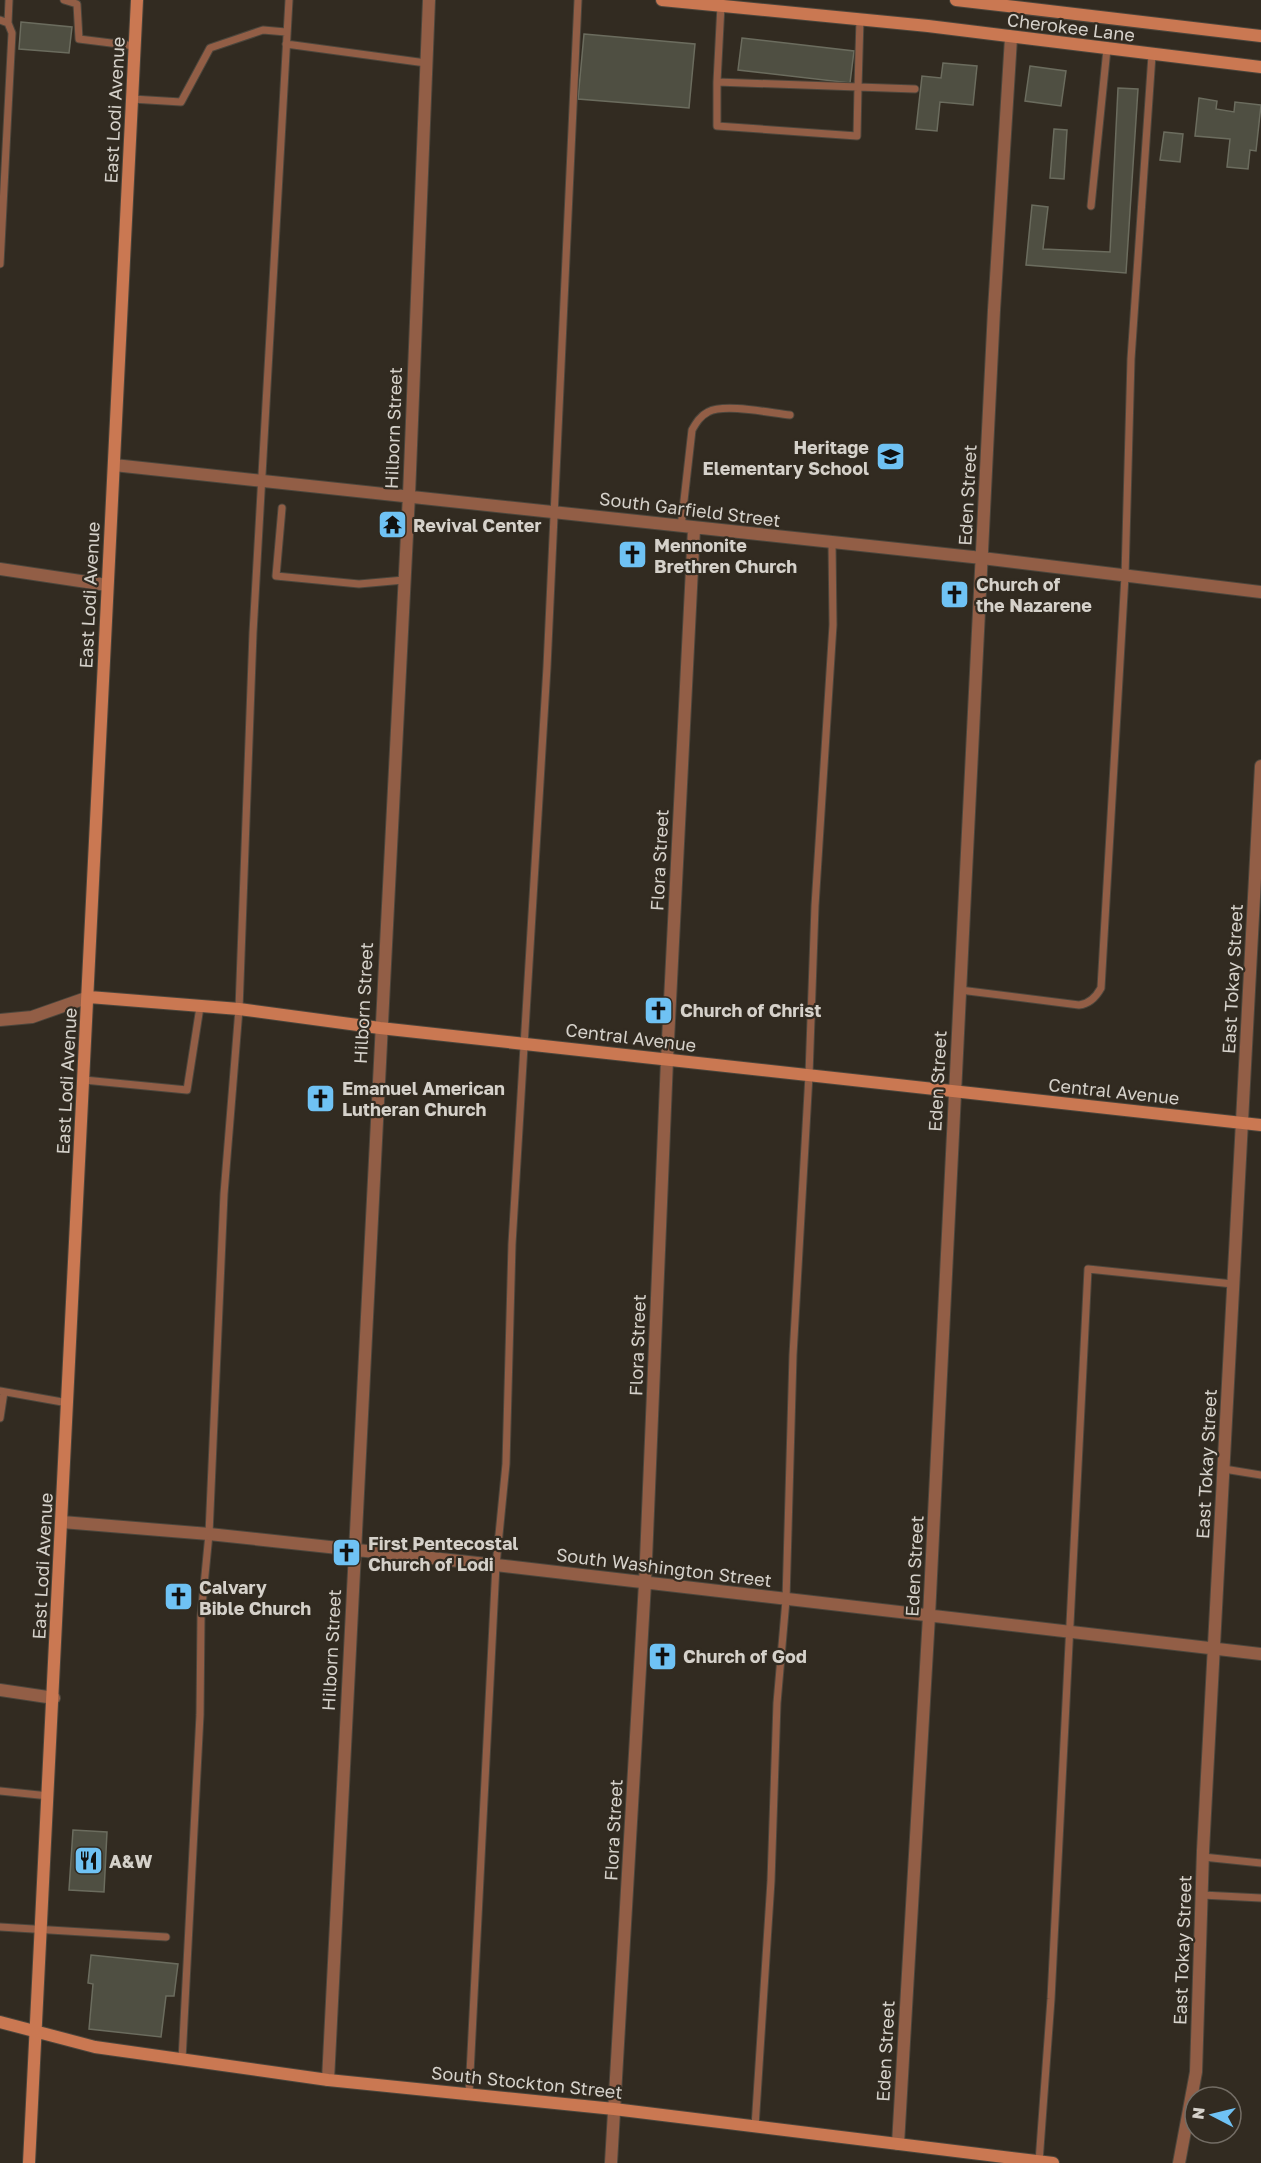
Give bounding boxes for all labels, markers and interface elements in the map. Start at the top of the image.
street label: Cherokee Lane [1006,8,1136,46]
street label: East Lodi Avenue [99,36,129,184]
street label: Hilborn Street [380,367,406,489]
place label: Heritage Elementary School [703,436,869,479]
school or university icon: Heritage Elementary School [874,441,906,473]
street label: Eden Street [953,444,981,546]
street label: South Garfield Street [598,487,782,531]
temple icon: Revival Center [376,509,408,541]
place label: Revival Center [413,514,542,536]
street label: East Lodi Avenue [74,521,104,669]
place label: Mennonite Brethren Church [654,534,797,577]
church icon: Mennonite Brethren Church [617,539,649,571]
place label: Church of the Nazarene [976,573,1092,616]
church icon: Church of the Nazarene [939,578,971,610]
street label: Flora Street [645,809,673,911]
street label: East Tokay Street [1217,903,1247,1055]
street label: Hilborn Street [349,942,377,1064]
church icon: Church of Christ [643,994,675,1026]
place label: Church of Christ [680,999,821,1021]
street label: East Lodi Avenue [51,1007,81,1155]
street label: Central Avenue [564,1018,698,1056]
street label: Eden Street [923,1030,951,1132]
street label: Central Avenue [1047,1073,1181,1109]
place label: Emanuel American Lutheran Church [342,1077,505,1120]
church icon: Emanuel American Lutheran Church [305,1082,337,1114]
street label: Flora Street [624,1294,650,1396]
street label: East Tokay Street [1191,1388,1221,1540]
street label: East Lodi Avenue [27,1492,57,1640]
street label: Eden Street [900,1515,928,1617]
place label: First Pentecostal Church of Lodi [368,1532,518,1575]
church icon: First Pentecostal Church of Lodi [331,1537,363,1569]
street label: South Washington Street [555,1543,773,1591]
place label: Calvary Bible Church [199,1576,311,1619]
church icon: Calvary Bible Church [162,1581,194,1613]
street label: Hilborn Street [317,1589,345,1711]
church icon: Church of God [646,1640,678,1672]
place label: Church of God [683,1645,807,1667]
street label: Flora Street [599,1779,627,1881]
restaurant icon: A&W [72,1845,104,1877]
place label: A&W [109,1850,153,1872]
street label: East Tokay Street [1168,1875,1196,2025]
street label: Eden Street [871,2000,899,2102]
street label: South Stockton Street [430,2061,624,2103]
north arrow [1183,2085,1243,2145]
text: N [1187,2106,1209,2120]

